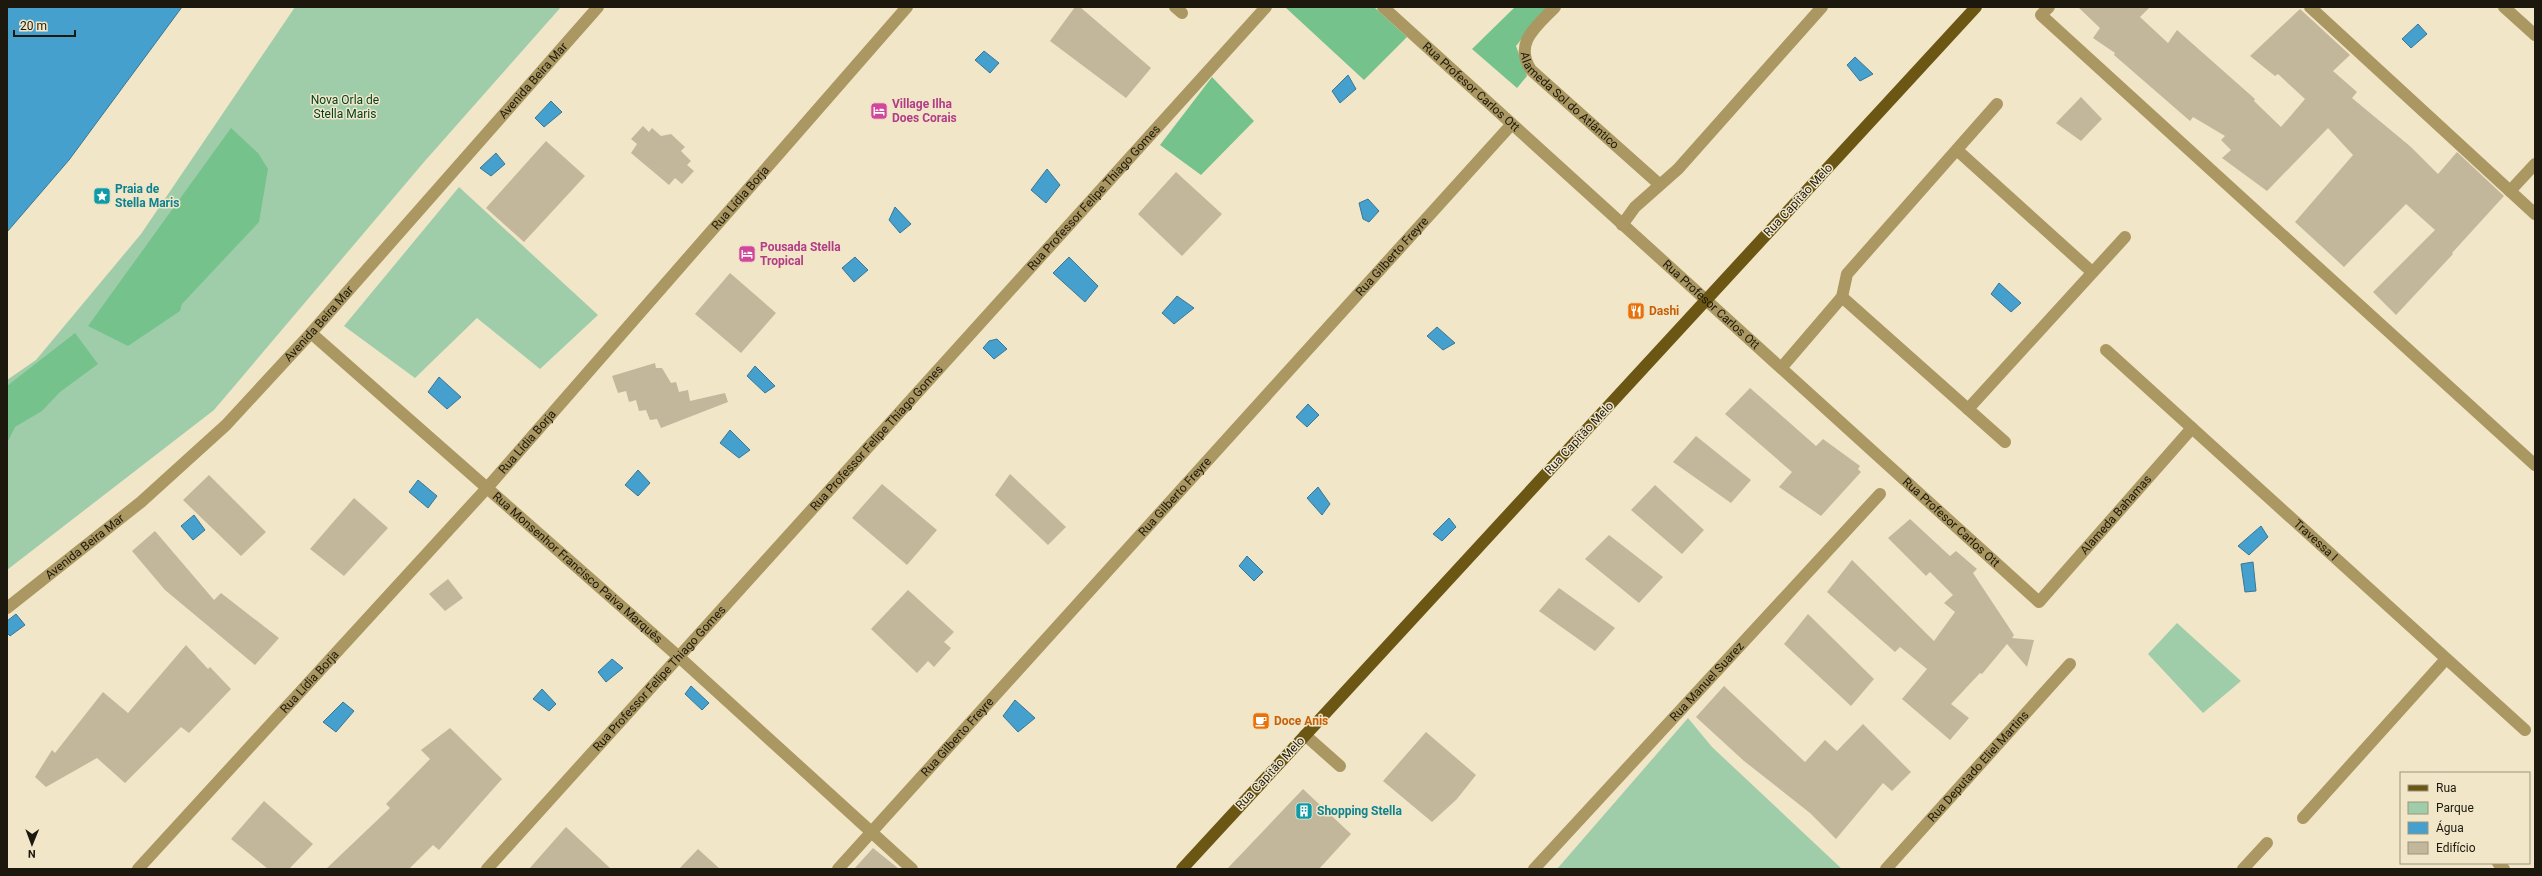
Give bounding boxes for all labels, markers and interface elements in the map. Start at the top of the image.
scale bar [14,12,75,38]
text: 20 m [20,19,47,33]
street label: Rua Profesor Carlos Ott [1420,39,1523,134]
street label: Avenida Beira Mar [496,40,570,122]
street label: Alameda Sol do Atlântico [1517,51,1622,152]
park label: Nova Orla de Stella Maris [311,93,379,121]
place label: Village Ilha Does Corais [892,97,957,125]
hotel icon: Village Ilha Does Corais [869,101,889,121]
street label: Rua Professor Felipe Thiago Gomes [1024,122,1163,273]
street label: Rua Capitão Melo [1761,161,1835,239]
street label: Rua Lídia Borja [709,163,772,233]
place label: Praia de Stella Maris [115,182,179,210]
place icon: Praia de Stella Maris [92,186,112,206]
street label: Rua Gilberto Freyre [1353,214,1431,299]
place label: Pousada Stella Tropical [760,240,841,268]
hotel icon: Pousada Stella Tropical [737,244,757,264]
street label: Rua Profesor Carlos Ott [1660,257,1763,352]
street label: Avenida Beira Mar [281,283,356,364]
restaurant icon: Dashi [1626,301,1646,321]
place label: Dashi [1649,304,1679,318]
street label: Rua Professor Felipe Thiago Gomes [807,362,946,514]
street label: Rua Capitão Melo [1542,399,1616,477]
street label: Rua Lídia Borja [496,407,559,477]
street label: Rua Gilberto Freyre [1136,454,1214,539]
street label: Alameda Bahamas [2077,472,2154,557]
street label: Rua Profesor Carlos Ott [1900,475,2003,570]
street label: Rua Monsenhor Francisco Paiva Marquês [490,489,665,646]
street label: Avenida Beira Mar [42,511,127,582]
street label: Travessa I [2291,517,2340,564]
street label: Rua Professor Felipe Thiago Gomes [590,603,729,754]
street label: Rua Manuel Suarez [1667,639,1747,724]
street label: Rua Lídia Borja [277,647,342,716]
street label: Rua Gilberto Freyre [918,695,997,779]
street label: Rua Deputado Eliel Martins [1925,708,2032,825]
cafe icon: Doce Anis [1251,711,1271,731]
place label: Doce Anis [1274,714,1328,728]
street label: Rua Capitão Melo [1233,734,1307,812]
legend [2400,772,2530,864]
text: Rua [2436,781,2457,795]
building icon: Shopping Stella [1294,801,1314,821]
text: Parque [2436,801,2474,815]
place label: Shopping Stella [1317,804,1402,818]
text: Água [2436,820,2464,835]
north arrow [12,824,52,864]
text: Edifício [2436,841,2476,855]
text: N [28,847,36,860]

